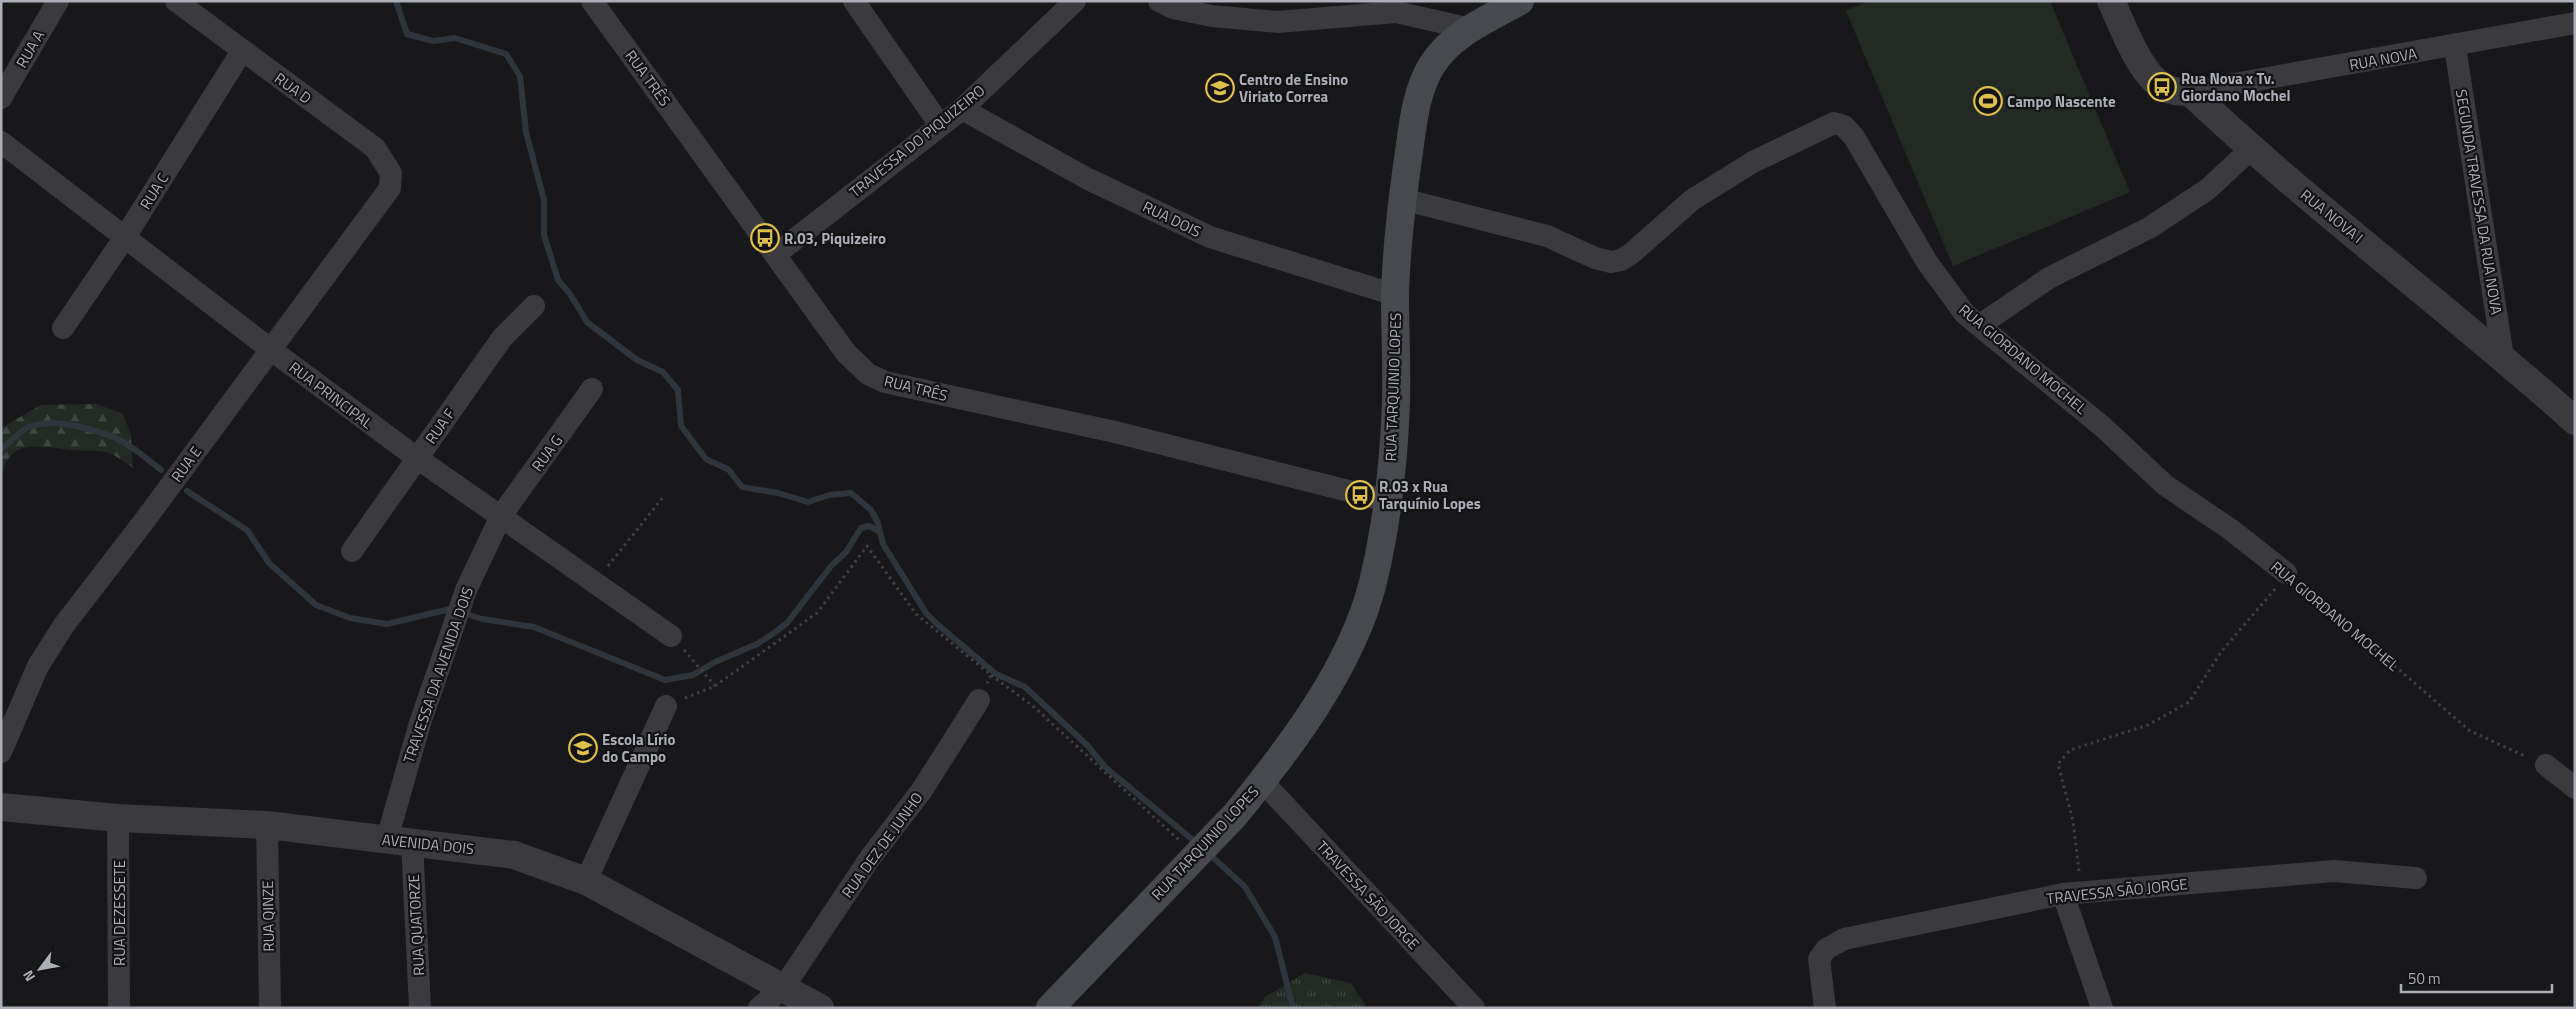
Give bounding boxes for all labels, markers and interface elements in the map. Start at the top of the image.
street label: RUA A [10,26,50,72]
street label: RUA NOVA [2347,42,2419,76]
street label: RUA TRÊS [620,45,676,111]
street label: RUA D [270,67,316,109]
place label: Rua Nova x Tv. Giordano Mochel [2181,67,2291,107]
place label: Centro de Ensino Viriato Correa [1239,68,1348,108]
bus stop icon: Rua Nova x Tv. Giordano Mochel [2147,72,2177,102]
school or university icon: Centro de Ensino Viriato Correa [1205,73,1235,103]
street label: TRAVESSA DO PIQUIZEIRO [844,79,990,203]
sports icon: Campo Nascente [1973,86,2003,116]
street label: SEGUNDA TRAVESSA DA RUA NOVA [2450,88,2508,316]
place label: Campo Nascente [2007,90,2116,113]
street label: RUA C [134,168,174,214]
street label: RUA NOVA I [2296,183,2368,249]
street label: RUA DOIS [1139,195,1205,243]
bus stop icon: R.03, Piquizeiro [750,223,780,253]
place label: R.03, Piquizeiro [784,227,886,250]
street label: RUA GIORDANO MOCHEL [1954,298,2092,420]
street label: RUA TARQUINIO LOPES [1379,312,1407,462]
street label: RUA PRINCIPAL [284,356,378,434]
street label: RUA TRÊS [882,369,950,407]
street label: RUA F [419,403,461,449]
street label: RUA G [526,430,568,476]
street label: RUA E [165,441,207,487]
place label: R.03 x Rua Tarquínio Lopes [1379,475,1481,515]
bus stop icon: R.03 x Rua Tarquínio Lopes [1345,480,1375,510]
street label: RUA GIORDANO MOCHEL [2266,555,2404,677]
street label: TRAVESSA DA AVENIDA DOIS [397,584,479,766]
place label: Escola Lírio do Campo [602,728,675,768]
school or university icon: Escola Lírio do Campo [568,733,598,763]
street label: RUA TARQUINIO LOPES [1146,781,1264,905]
street label: RUA DEZ DE JUNHO [836,787,928,903]
street label: AVENIDA DOIS [381,828,475,860]
street label: TRAVESSA SÃO JORGE [1311,835,1425,955]
street label: RUA DEZESSETE [108,860,131,966]
street label: TRAVESSA SÃO JORGE [2045,872,2189,910]
street label: RUA QUATORZE [402,874,430,976]
street label: RUA QINZE [256,880,280,952]
north arrow [15,944,65,994]
scale bar [2401,962,2552,994]
text: N [17,966,40,986]
text: 50 m [2408,967,2441,990]

